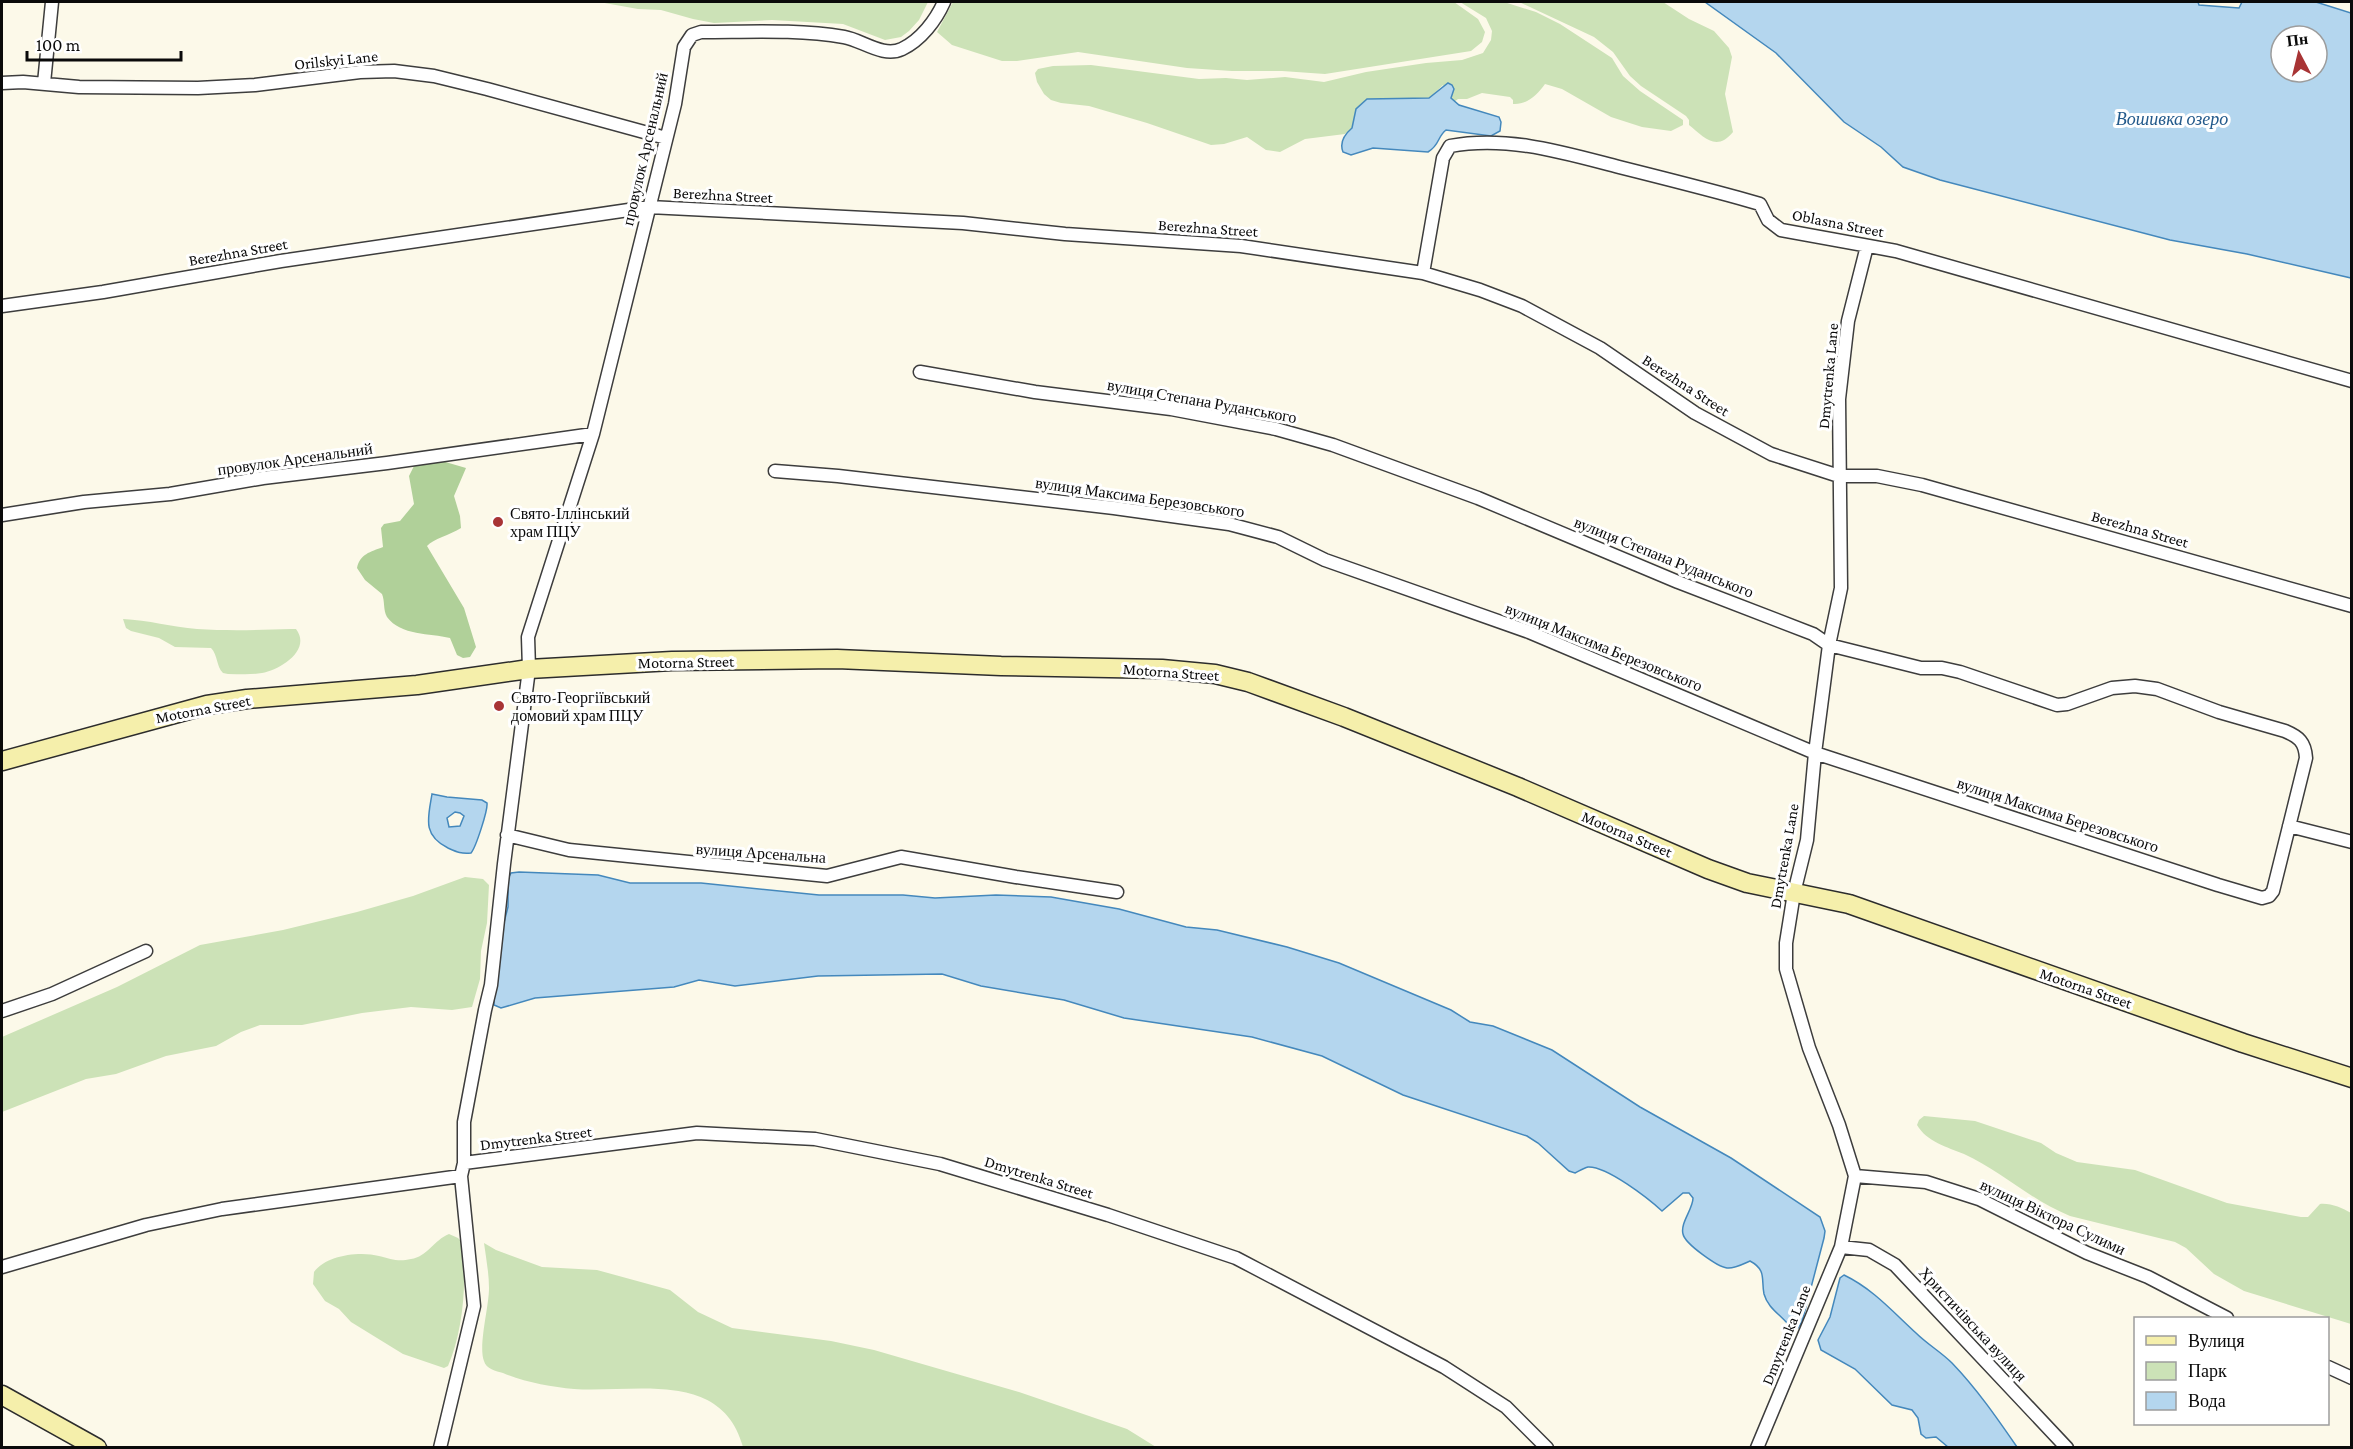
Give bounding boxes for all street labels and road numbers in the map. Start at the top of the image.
street label: Orilskyi Lane [293,47,379,74]
street label: провулок Арсенальний [619,70,672,227]
street label: Berezhna Street [673,184,774,206]
street label: Oblasna Street [1791,206,1886,240]
street label: Berezhna Street [1158,216,1259,240]
street label: Berezhna Street [187,235,289,269]
street label: Dmytrenka Lane [1815,322,1842,430]
street label: Berezhna Street [1639,351,1733,420]
street label: вулиця Степана Руданського [1106,376,1298,427]
street label: провулок Арсенальний [216,440,374,479]
street label: вулиця Максима Березовського [1034,474,1246,521]
street label: Berezhna Street [2090,507,2191,551]
street label: вулиця Степана Руданського [1571,513,1756,602]
street label: вулиця Максима Березовського [1503,600,1705,695]
street label: Motorna Street [638,653,735,671]
street label: Motorna Street [1122,660,1220,684]
street label: Motorna Street [154,691,253,727]
street label: вулиця Максима Березовського [1955,774,2161,857]
street label: Dmytrenka Lane [1766,802,1803,910]
street label: Motorna Street [1579,807,1675,861]
street label: вулиця Арсенальна [695,840,827,867]
street label: Motorna Street [2038,964,2135,1012]
street label: Dmytrenka Street [479,1123,594,1154]
street label: Dmytrenka Street [982,1152,1096,1203]
street label: вулиця Віктора Сулими [1977,1176,2129,1259]
street label: Христичівська вулиця [1915,1264,2031,1386]
street label: Dmytrenka Lane [1758,1283,1815,1388]

